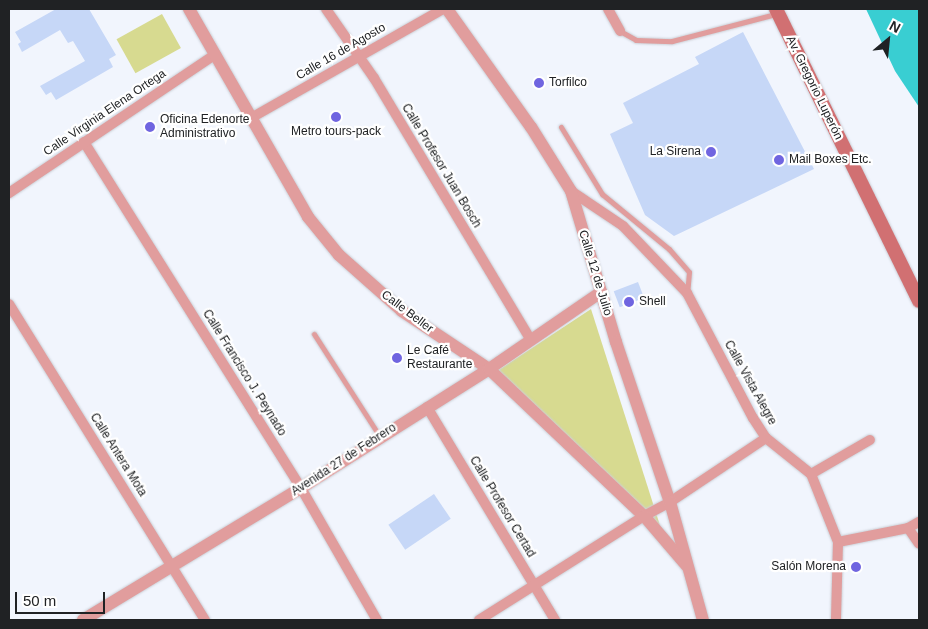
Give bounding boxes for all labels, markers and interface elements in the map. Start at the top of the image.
north arrow [863,15,913,65]
text: N [887,17,903,36]
street label: Calle 16 de Agosto [293,20,389,84]
street label: Av. Gregorio Luperón [783,34,845,142]
street label: Calle Virginia Elena Ortega [41,67,169,159]
place label: Torfilco [549,76,587,90]
marker: Torfilco [533,77,545,89]
street label: Calle Profesor Juan Bosch [398,101,484,231]
marker: Metro tours-pack [330,111,342,123]
place label: Oficina Edenorte Administrativo [160,113,249,141]
marker: Oficina Edenorte Administrativo [144,121,156,133]
place label: Metro tours-pack [291,125,381,139]
place label: La Sirena [650,145,701,159]
marker: La Sirena [705,146,717,158]
place label: Mail Boxes Etc. [789,153,872,167]
marker: Mail Boxes Etc. [773,154,785,166]
street label: Calle 12 de Julio [575,228,615,318]
street label: Calle Beller [378,288,436,336]
place label: Shell [639,295,666,309]
marker: Shell [623,296,635,308]
street label: Calle Francisco J. Peynado [199,307,289,439]
street label: Calle Vista Alegre [721,338,779,428]
place label: Le Café Restaurante [407,344,472,372]
marker: Le Café Restaurante [391,352,403,364]
street label: Calle Antera Mota [86,410,150,500]
street label: Avenida 27 de Febrero [289,421,399,499]
street label: Calle Profesor Certad [466,454,538,560]
place label: Salón Morena [771,560,846,574]
marker: Salón Morena [850,561,862,573]
scale bar [18,582,108,614]
text: 50 m [23,592,56,609]

